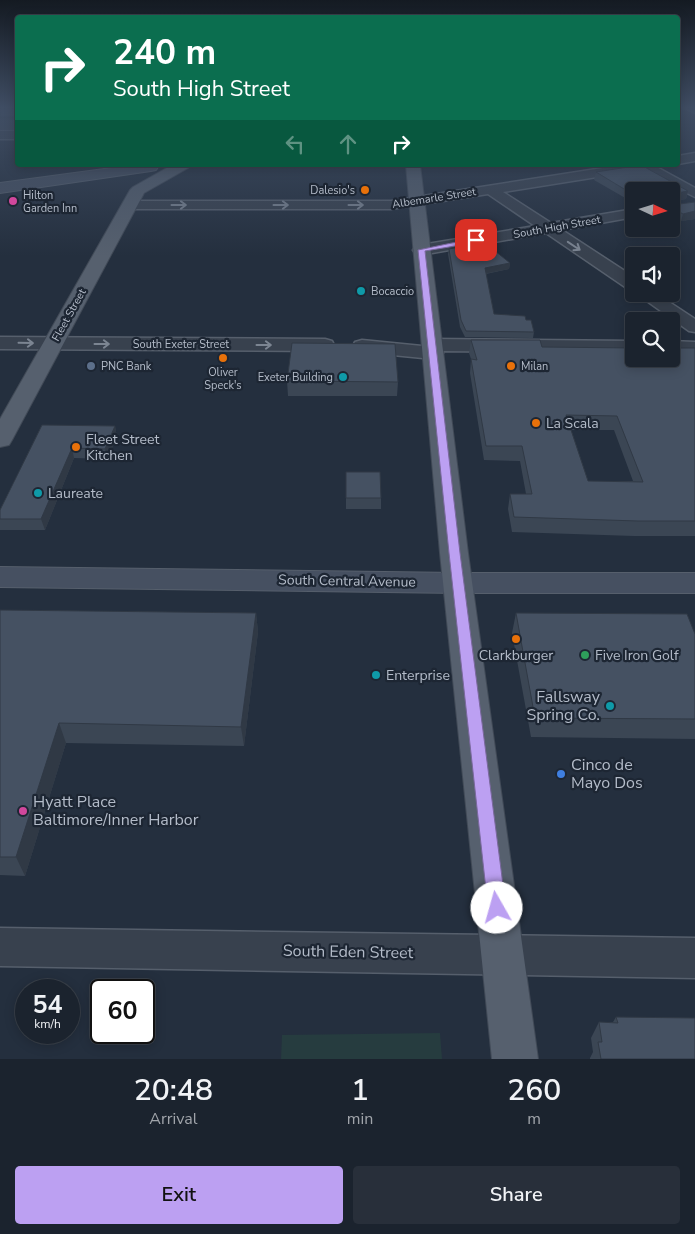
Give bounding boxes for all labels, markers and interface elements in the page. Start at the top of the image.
text: 240 m [113,29,216,76]
icon: right [30,35,95,100]
text: South High Street [113,74,290,104]
icon: left [281,130,309,158]
icon: ahead [334,130,362,158]
icon: right [387,130,415,158]
north arrow [625,182,680,238]
map controls [625,182,680,367]
place label: Dalesio's [310,183,355,198]
marker: Dalesio's [359,184,371,196]
street label: Albemarle Street [391,184,477,212]
place label: Hilton Garden Inn [23,188,77,216]
marker: Hilton Garden Inn [7,195,19,207]
one-way arrow [170,200,187,210]
one-way arrow [272,200,289,210]
one-way arrow [348,200,364,210]
street label: South High Street [512,212,602,242]
pin [455,219,497,261]
icon: arrive [462,226,490,254]
one-way arrow [567,241,581,251]
button: sound [625,247,680,302]
place label: Bocaccio [371,284,414,299]
marker: Bocaccio [355,285,367,297]
street label: Fleet Street [48,286,90,344]
button: search [625,312,680,367]
street label: South Exeter Street [133,337,229,352]
one-way arrow [18,338,34,348]
one-way arrow [93,339,109,349]
one-way arrow [256,340,272,350]
marker: Oliver Speck's [217,352,229,364]
place label: PNC Bank [101,359,152,374]
place label: Milan [521,359,548,374]
marker: PNC Bank [85,360,97,372]
marker: Milan [505,360,517,372]
place label: Oliver Speck's [204,365,242,393]
place label: Exeter Building [258,370,333,385]
marker: Exeter Building [337,371,349,383]
place label: La Scala [546,414,599,433]
marker: La Scala [530,417,542,429]
place label: Fleet Street Kitchen [86,430,159,465]
marker: Fleet Street Kitchen [70,441,82,453]
place label: Laureate [48,484,103,503]
marker: Laureate [32,487,44,499]
street label: South Central Avenue [278,570,416,592]
marker: Clarkburger [510,633,522,645]
place label: Clarkburger [479,646,553,665]
place label: Five Iron Golf [595,646,679,665]
marker: Five Iron Golf [579,649,591,661]
place label: Enterprise [386,666,450,685]
marker: Enterprise [370,669,382,681]
place label: Fallsway Spring Co. [526,686,601,726]
marker: Fallsway Spring Co. [604,700,616,712]
place label: Cinco de Mayo Dos [571,754,643,794]
marker: Cinco de Mayo Dos [555,768,567,780]
place label: Hyatt Place Baltimore/Inner Harbor [33,791,199,831]
marker: Hyatt Place Baltimore/Inner Harbor [17,805,29,817]
position arrow [470,881,522,933]
street label: South Eden Street [283,940,414,964]
speed limit sign: 60 [90,979,155,1044]
text: 54 [32,988,63,1022]
text: km/h [34,1016,61,1032]
text: 20:48 [134,1070,213,1111]
text: 1 [351,1070,369,1111]
text: 260 [507,1070,561,1111]
text: Arrival [149,1108,197,1130]
text: min [347,1108,373,1130]
text: m [527,1108,541,1130]
button: Exit [15,1166,343,1224]
button: Share [353,1166,680,1224]

